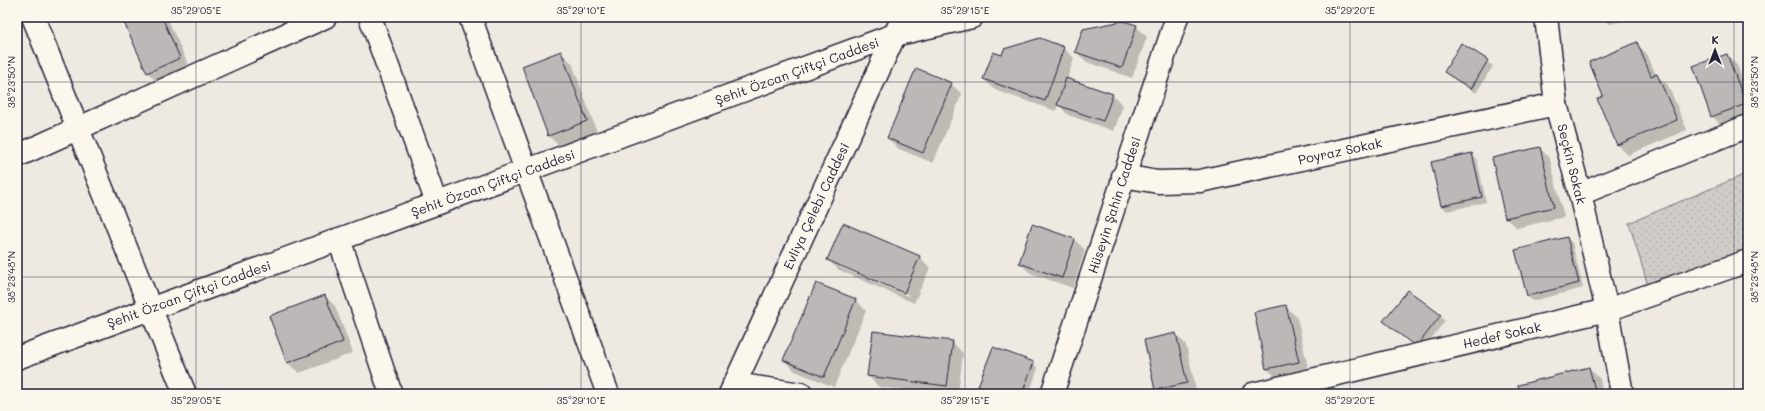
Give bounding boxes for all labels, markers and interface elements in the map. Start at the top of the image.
text: 35°29'05"E [171,3,222,17]
text: 35°29'10"E [556,3,606,17]
text: 35°29'15"E [941,3,990,17]
text: 35°29'20"E [1325,3,1375,17]
north arrow [1695,30,1735,70]
text: K [1711,32,1719,47]
street label: Şehit Özcan Çiftçi Caddesi [713,33,881,108]
text: 38°23'50"N [4,56,18,108]
text: 38°23'50"N [1747,56,1761,108]
street label: Seçkin Sokak [1554,122,1591,206]
street label: Poyraz Sokak [1296,133,1384,168]
street label: Hüseyin Şahin Caddesi [1083,134,1144,276]
street label: Evliya Çelebi Caddesi [779,140,852,272]
street label: Şehit Özcan Çiftçi Caddesi [409,145,577,220]
text: 38°23'48"N [4,251,18,303]
text: 38°23'48"N [1747,251,1761,303]
street label: Şehit Özcan Çiftçi Caddesi [105,256,273,331]
street label: Hedef Sokak [1461,317,1543,352]
text: 35°29'05"E [171,393,222,407]
text: 35°29'10"E [556,393,606,407]
text: 35°29'15"E [941,393,990,407]
text: 35°29'20"E [1325,393,1375,407]

